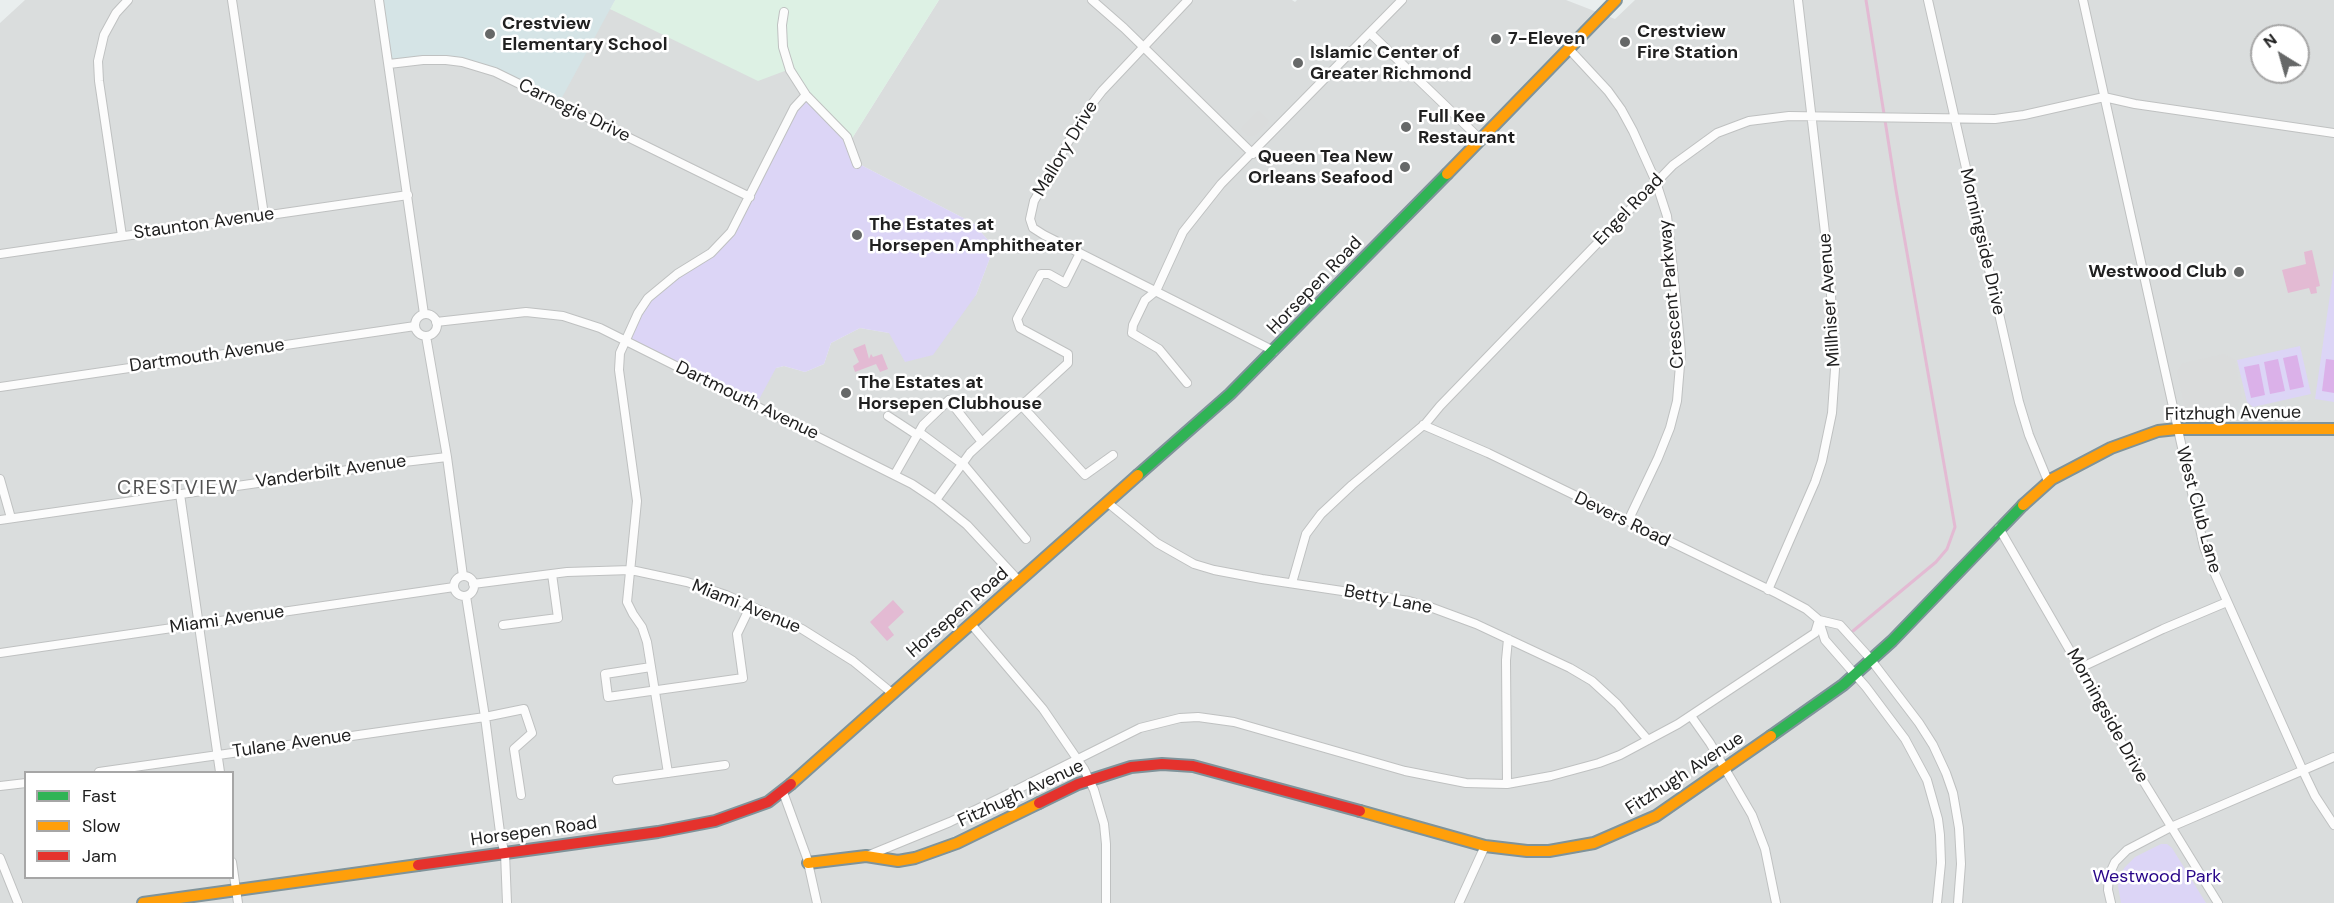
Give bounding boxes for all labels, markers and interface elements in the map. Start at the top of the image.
place label: Crestview Elementary School [502,13,668,56]
place label: Crestview Fire Station [1637,21,1738,63]
north arrow [2250,24,2310,84]
marker: Crestview Elementary School [483,27,497,41]
place label: 7-Eleven [1508,28,1585,50]
text: N [2259,29,2281,53]
marker: 7-Eleven [1489,32,1503,46]
marker: Crestview Fire Station [1618,35,1632,49]
place label: Islamic Center of Greater Richmond [1310,42,1472,84]
marker: Islamic Center of Greater Richmond [1291,56,1305,70]
street label: Carnegie Drive [515,75,633,147]
street label: Mallory Drive [1029,97,1103,201]
place label: Full Kee Restaurant [1418,106,1515,148]
marker: Full Kee Restaurant [1399,120,1413,134]
place label: Queen Tea New Orleans Seafood [1248,146,1393,188]
marker: Queen Tea New Orleans Seafood [1398,160,1412,174]
street label: Morningside Drive [1955,167,2009,317]
street label: Engel Road [1590,170,1668,250]
street label: Staunton Avenue [132,203,276,245]
place label: The Estates at Horsepen Amphitheater [869,214,1082,256]
street label: Crescent Parkway [1655,219,1689,369]
marker: The Estates at Horsepen Amphitheater [850,228,864,242]
street label: Millhiser Avenue [1815,232,1845,368]
street label: Horsepen Road [1263,233,1367,339]
place label: Westwood Club [2088,261,2227,283]
marker: Westwood Club [2232,265,2246,279]
street label: Dartmouth Avenue [128,334,286,378]
street label: Dartmouth Avenue [672,357,822,445]
place label: The Estates at Horsepen Clubhouse [858,372,1042,415]
marker: The Estates at Horsepen Clubhouse [839,386,853,400]
street label: Fitzhugh Avenue [2165,402,2301,426]
street label: West Club Lane [2171,444,2225,576]
street label: Vanderbilt Avenue [254,451,408,493]
district label: CRESTVIEW [117,477,239,501]
street label: Devers Road [1571,488,1673,552]
street label: Horsepen Road [903,563,1013,663]
street label: Miami Avenue [688,575,804,639]
street label: Betty Lane [1342,581,1434,619]
street label: Miami Avenue [168,601,286,639]
street label: Morningside Drive [2061,645,2153,787]
street label: Tulane Avenue [231,725,353,763]
street label: Fitzhugh Avenue [1622,728,1748,820]
street label: Fitzhugh Avenue [955,755,1087,833]
legend [24,771,234,879]
text: Fast [82,784,117,808]
street label: Horsepen Road [469,812,599,852]
text: Slow [82,814,121,838]
text: Jam [82,844,117,868]
park label: Westwood Park [2093,866,2221,888]

